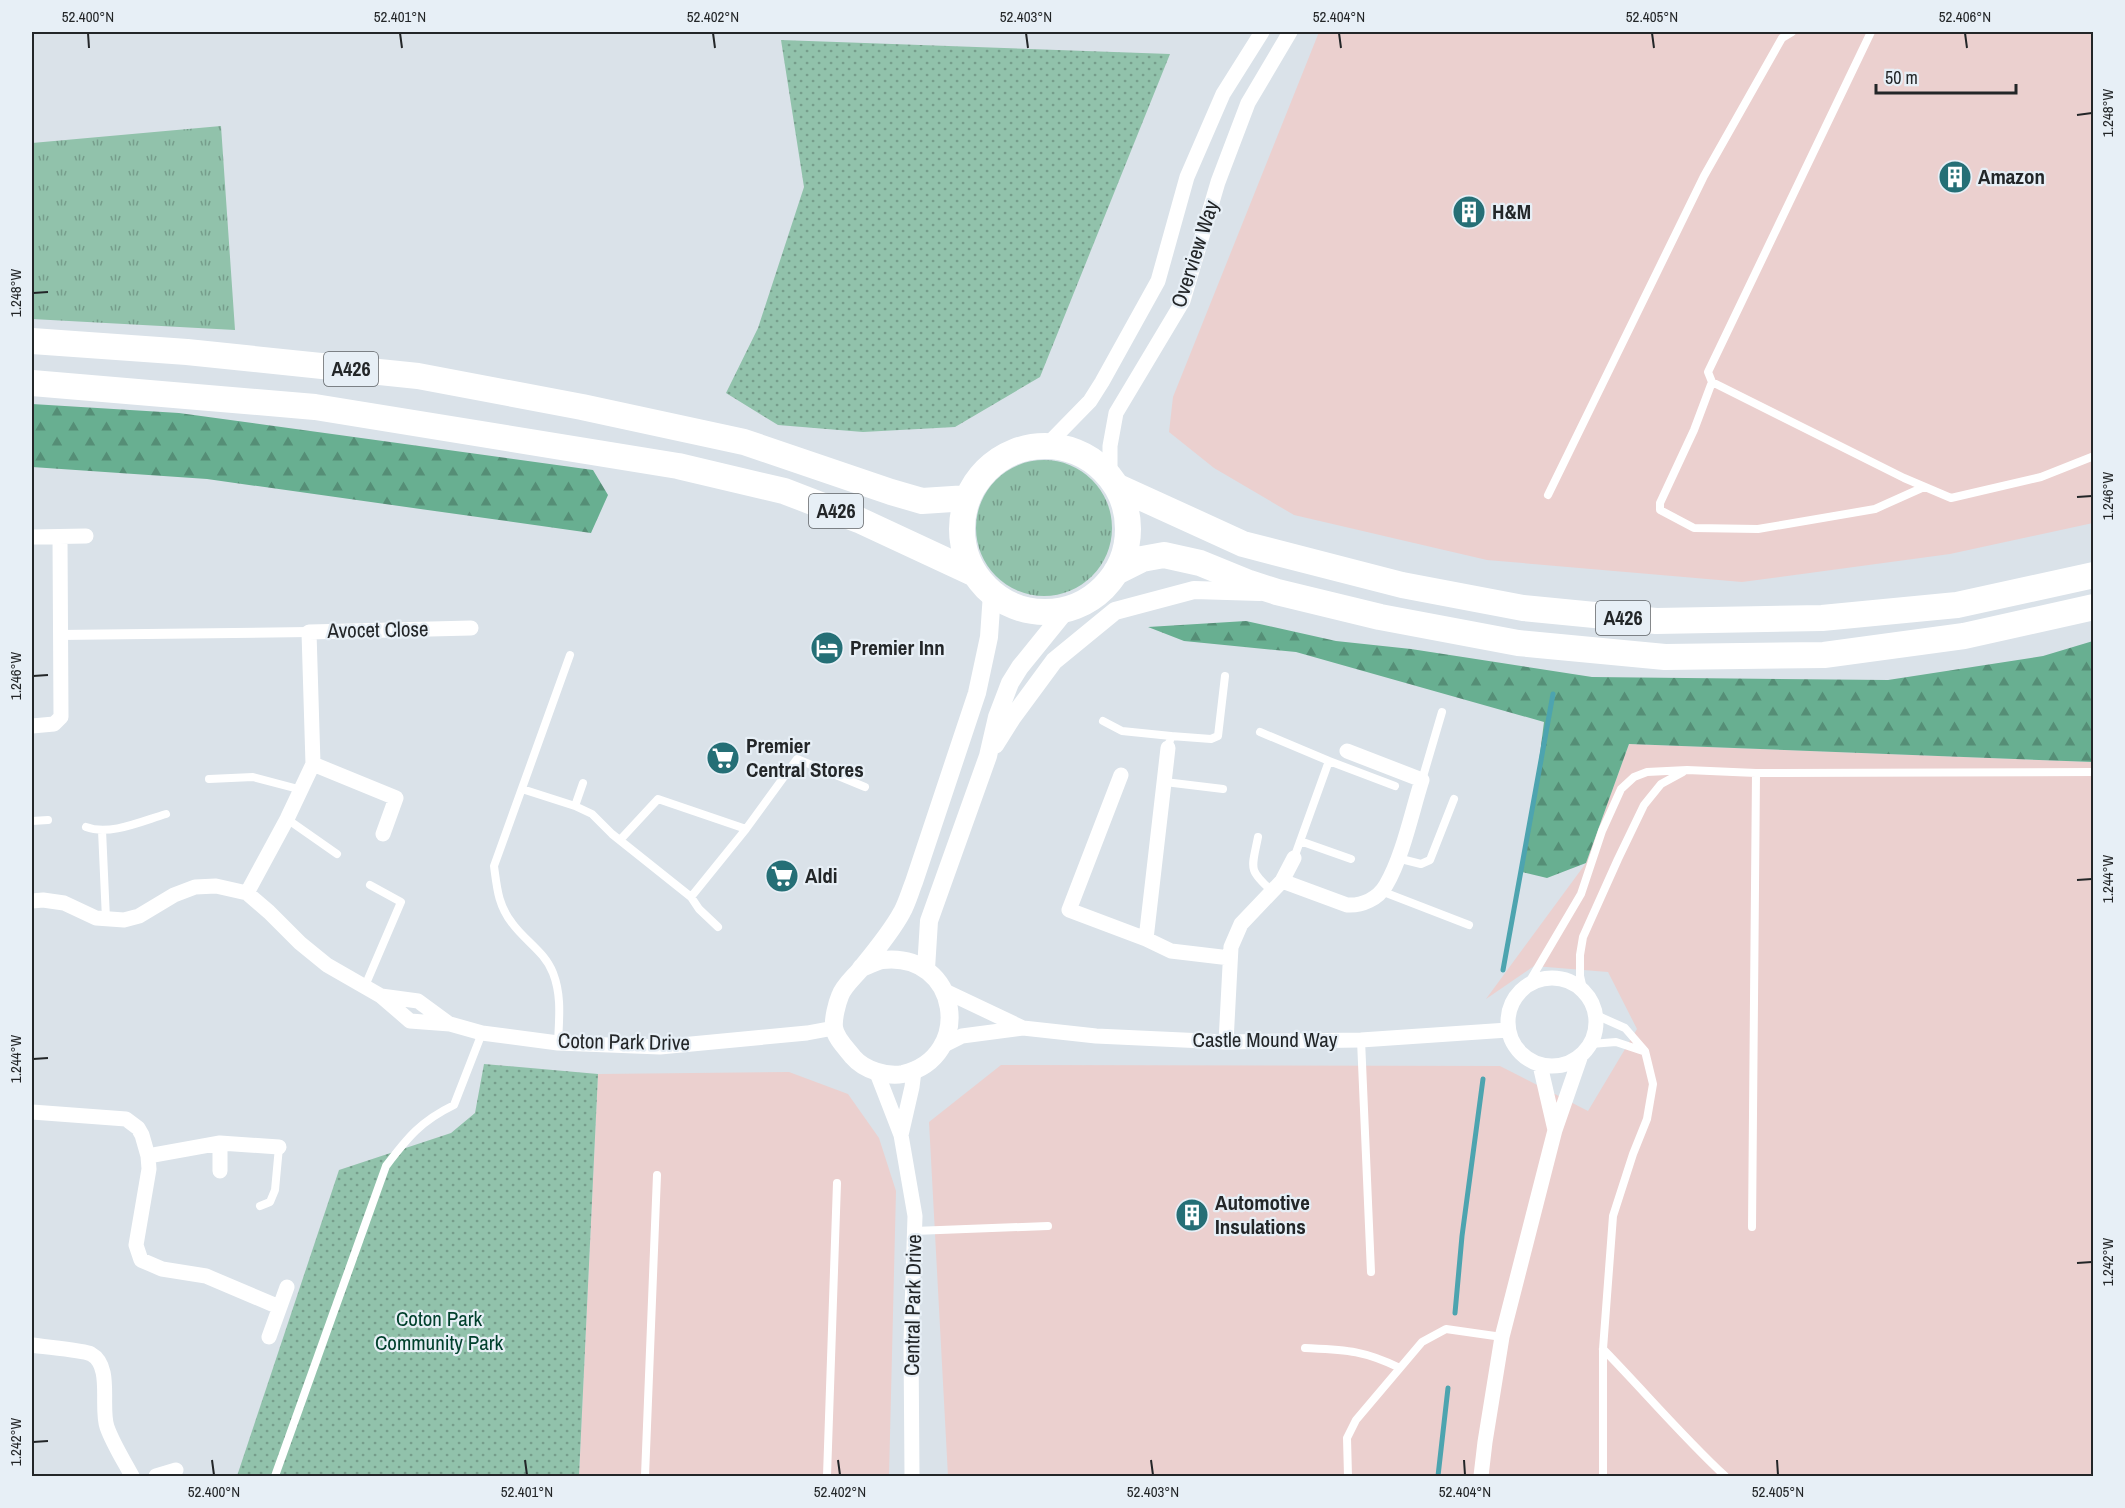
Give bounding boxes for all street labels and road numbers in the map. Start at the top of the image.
street label: Overview Way [1164,196,1226,311]
road number: A426 [324,352,378,386]
road number: A426 [809,494,863,528]
road number: A426 [1596,601,1650,635]
street label: Avocet Close [326,614,429,645]
street label: Castle Mound Way [1193,1025,1338,1054]
street label: Coton Park Drive [558,1026,690,1057]
street label: Central Park Drive [897,1234,928,1376]

